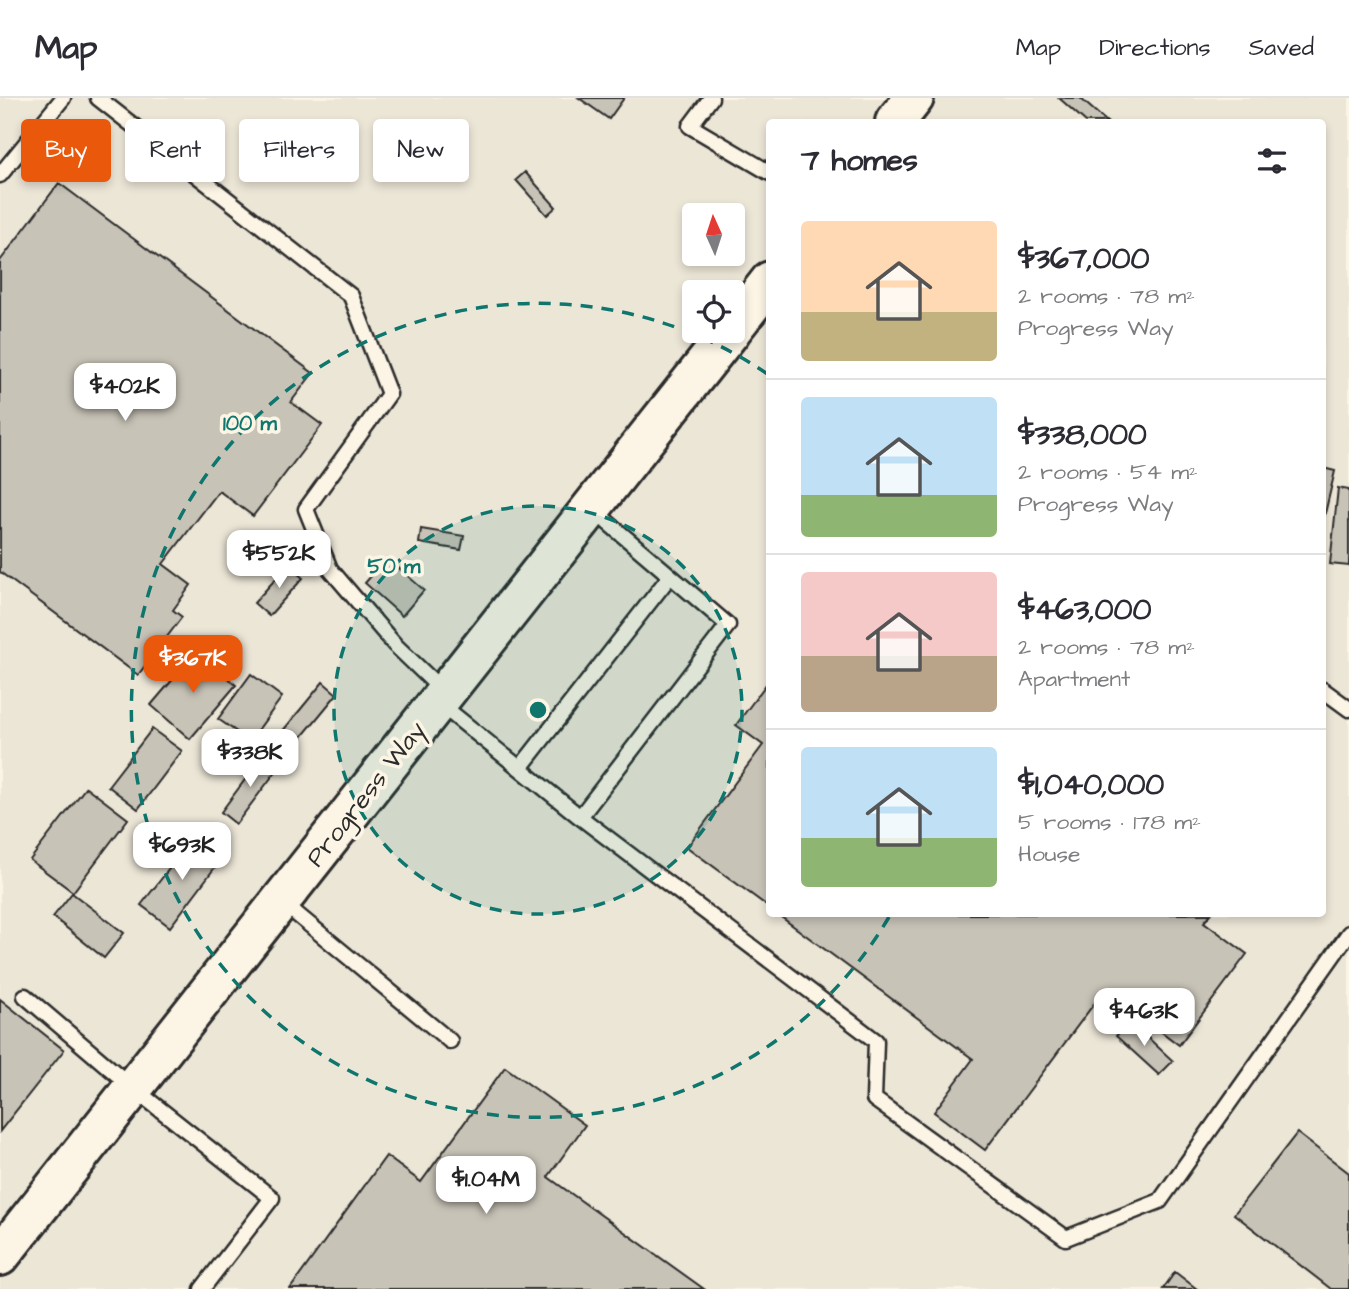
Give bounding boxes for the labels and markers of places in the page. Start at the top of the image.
pin: $402K [76,364,174,423]
pin: $552K [230,531,328,590]
pin: $367K [144,636,242,695]
centre of rings [526,698,550,722]
pin: $338K [201,730,299,789]
pin: $693K [133,822,231,882]
pin: $463K [1095,988,1193,1048]
pin: $1.04M [429,1156,543,1216]

